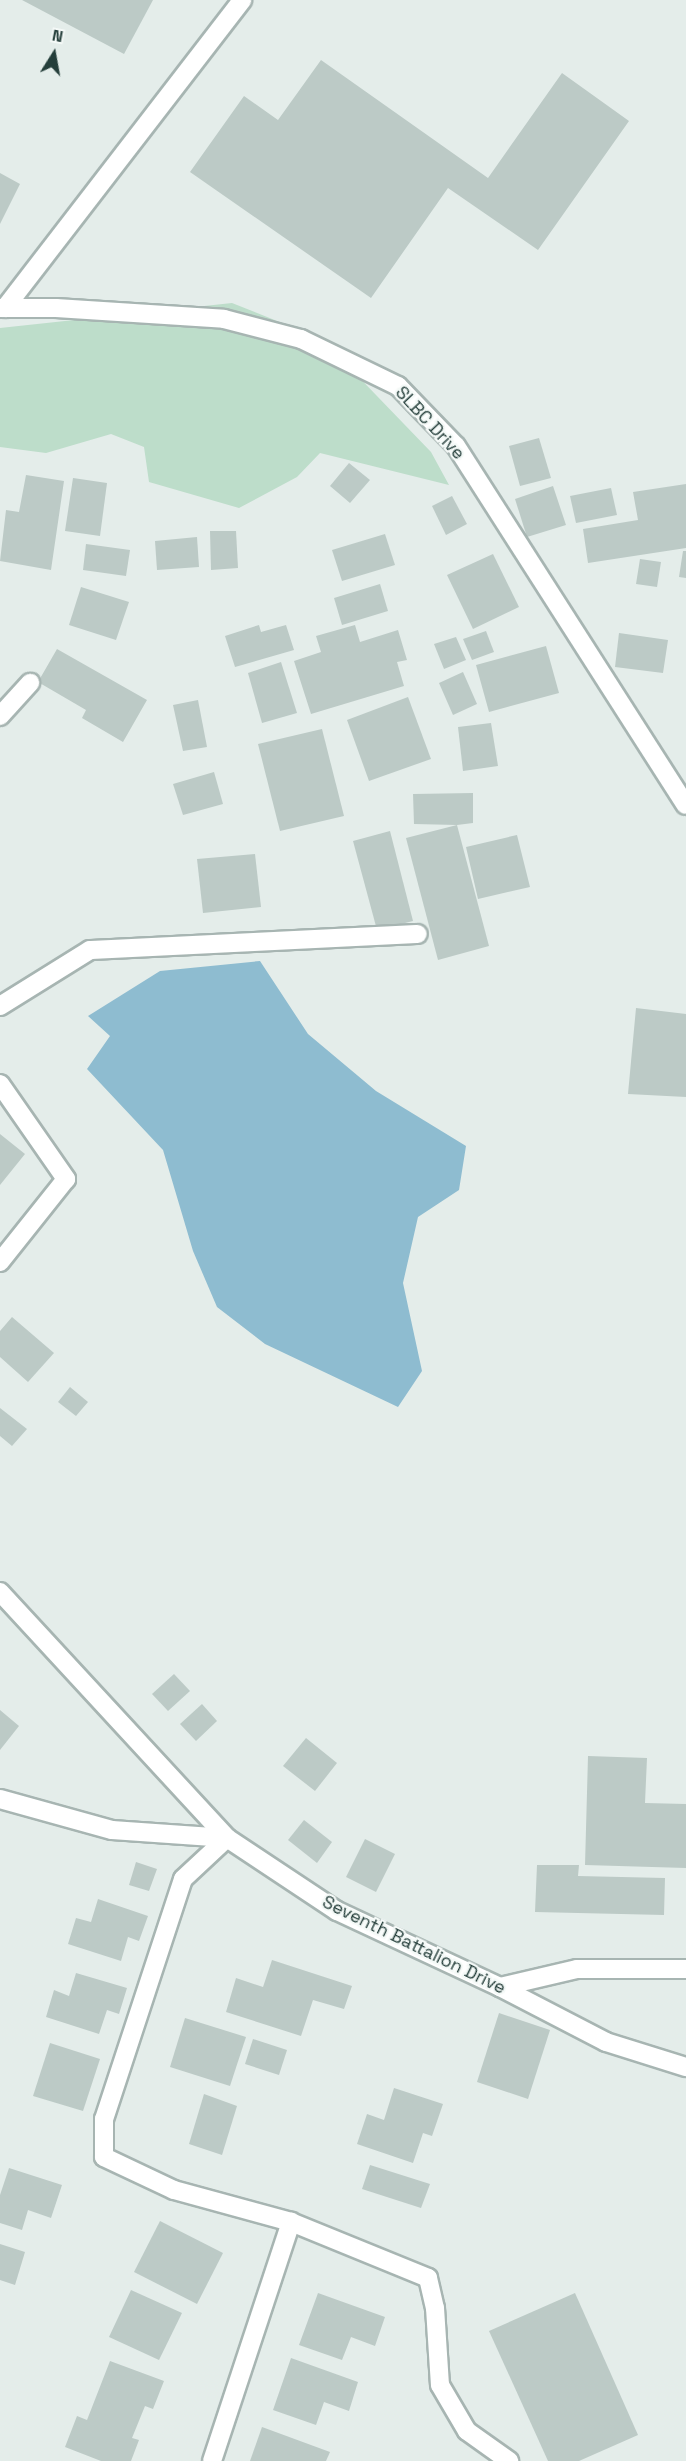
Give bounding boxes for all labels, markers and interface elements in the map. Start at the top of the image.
north arrow [24,24,84,84]
text: N [50,25,65,47]
street label: SLBC Drive [391,382,469,464]
street label: Seventh Battalion Drive [319,1891,509,1999]

